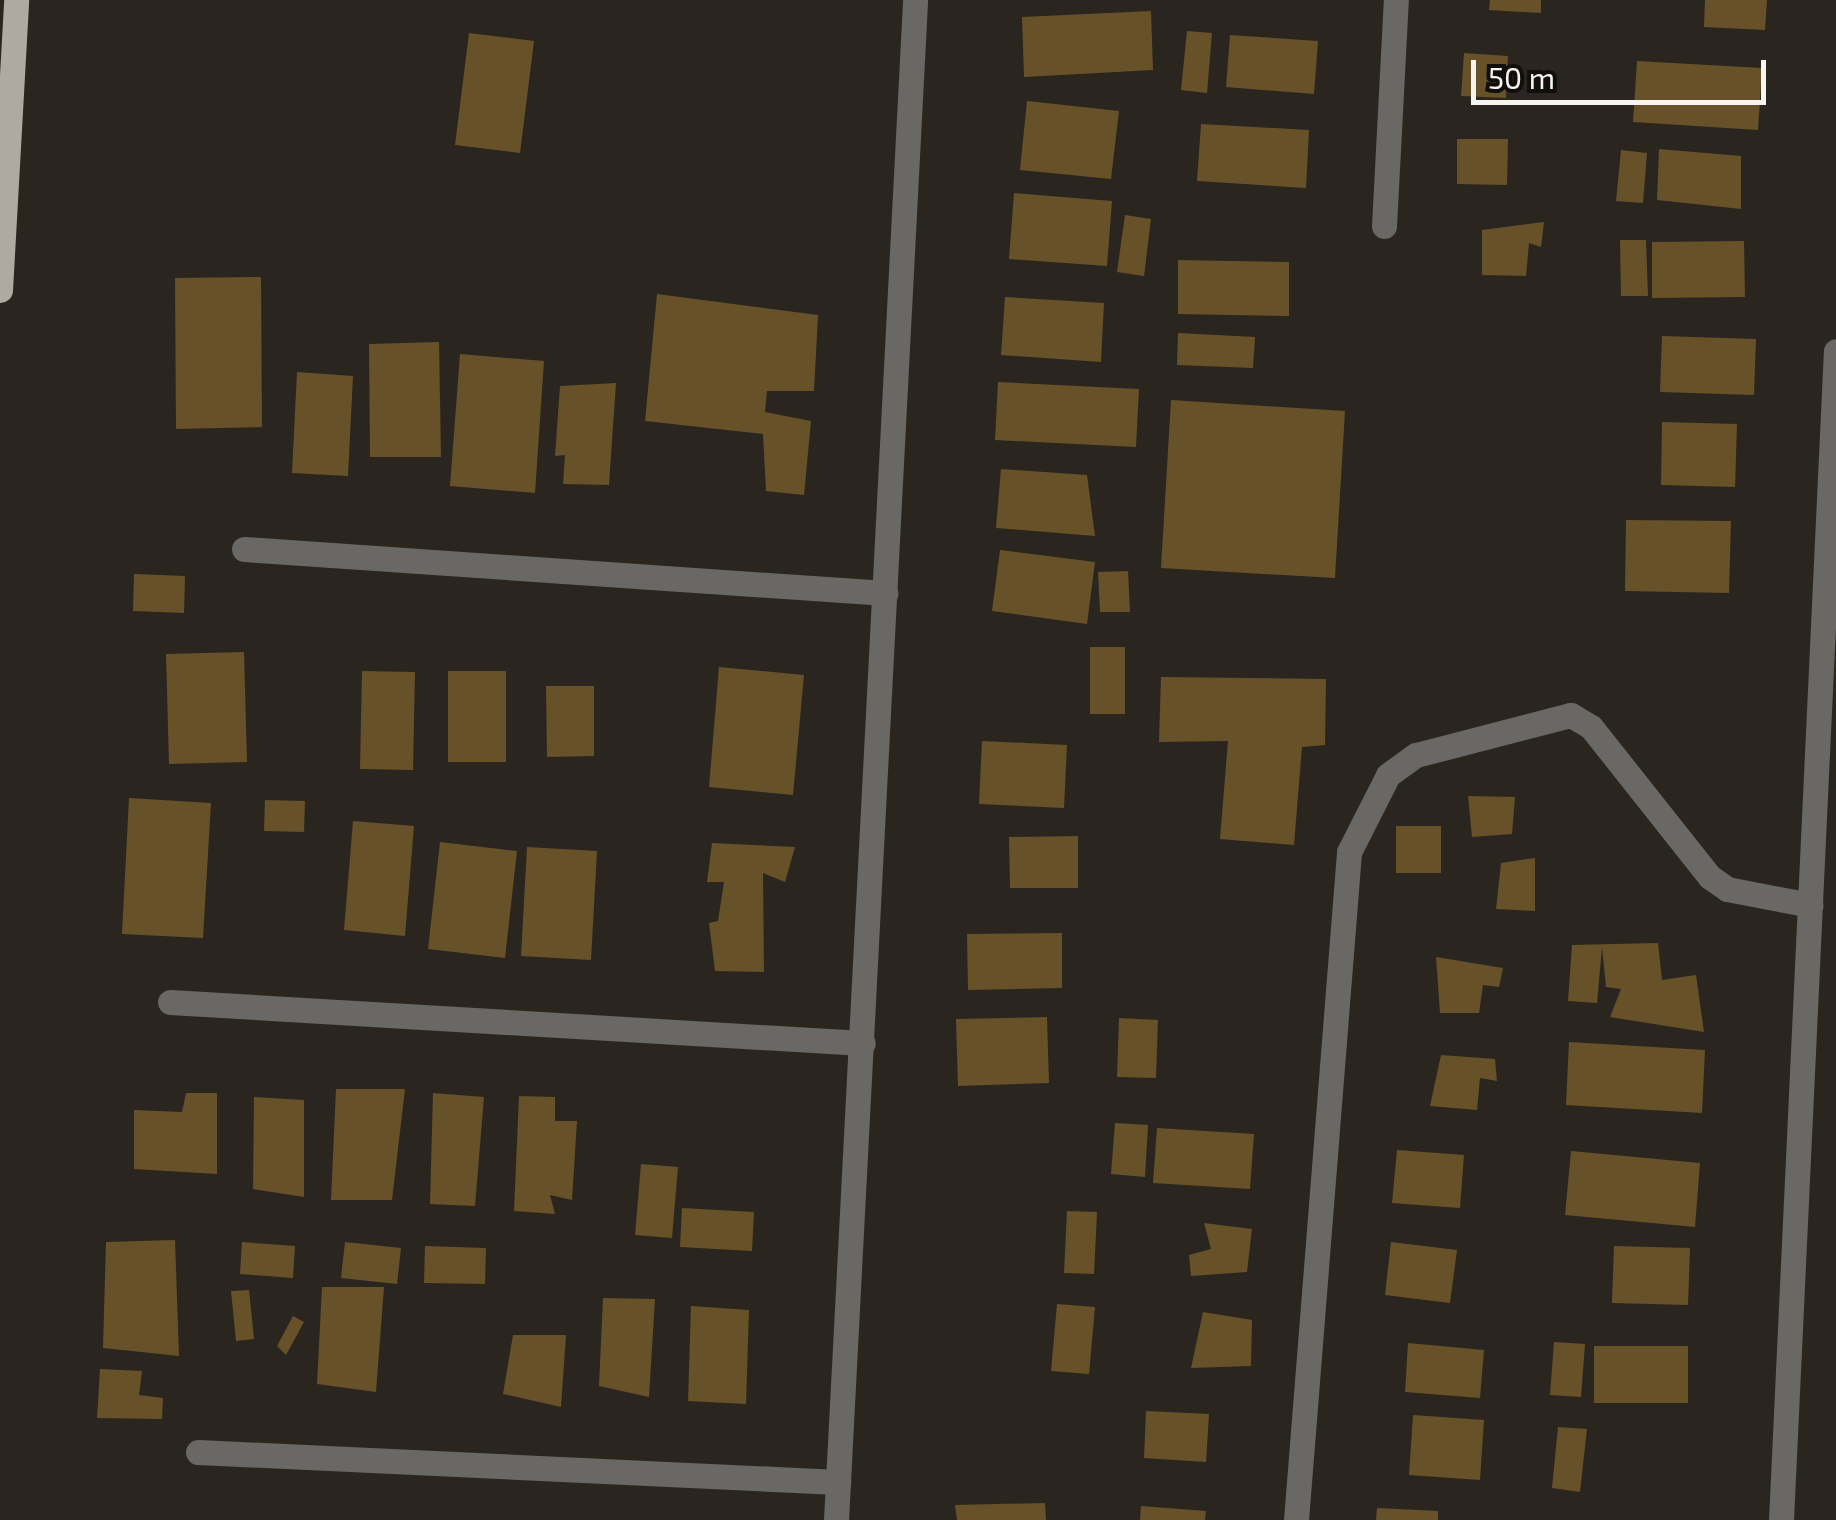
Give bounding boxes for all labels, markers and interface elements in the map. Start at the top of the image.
scale bar [1476,40,1771,102]
text: 50 m [1488,59,1555,95]

